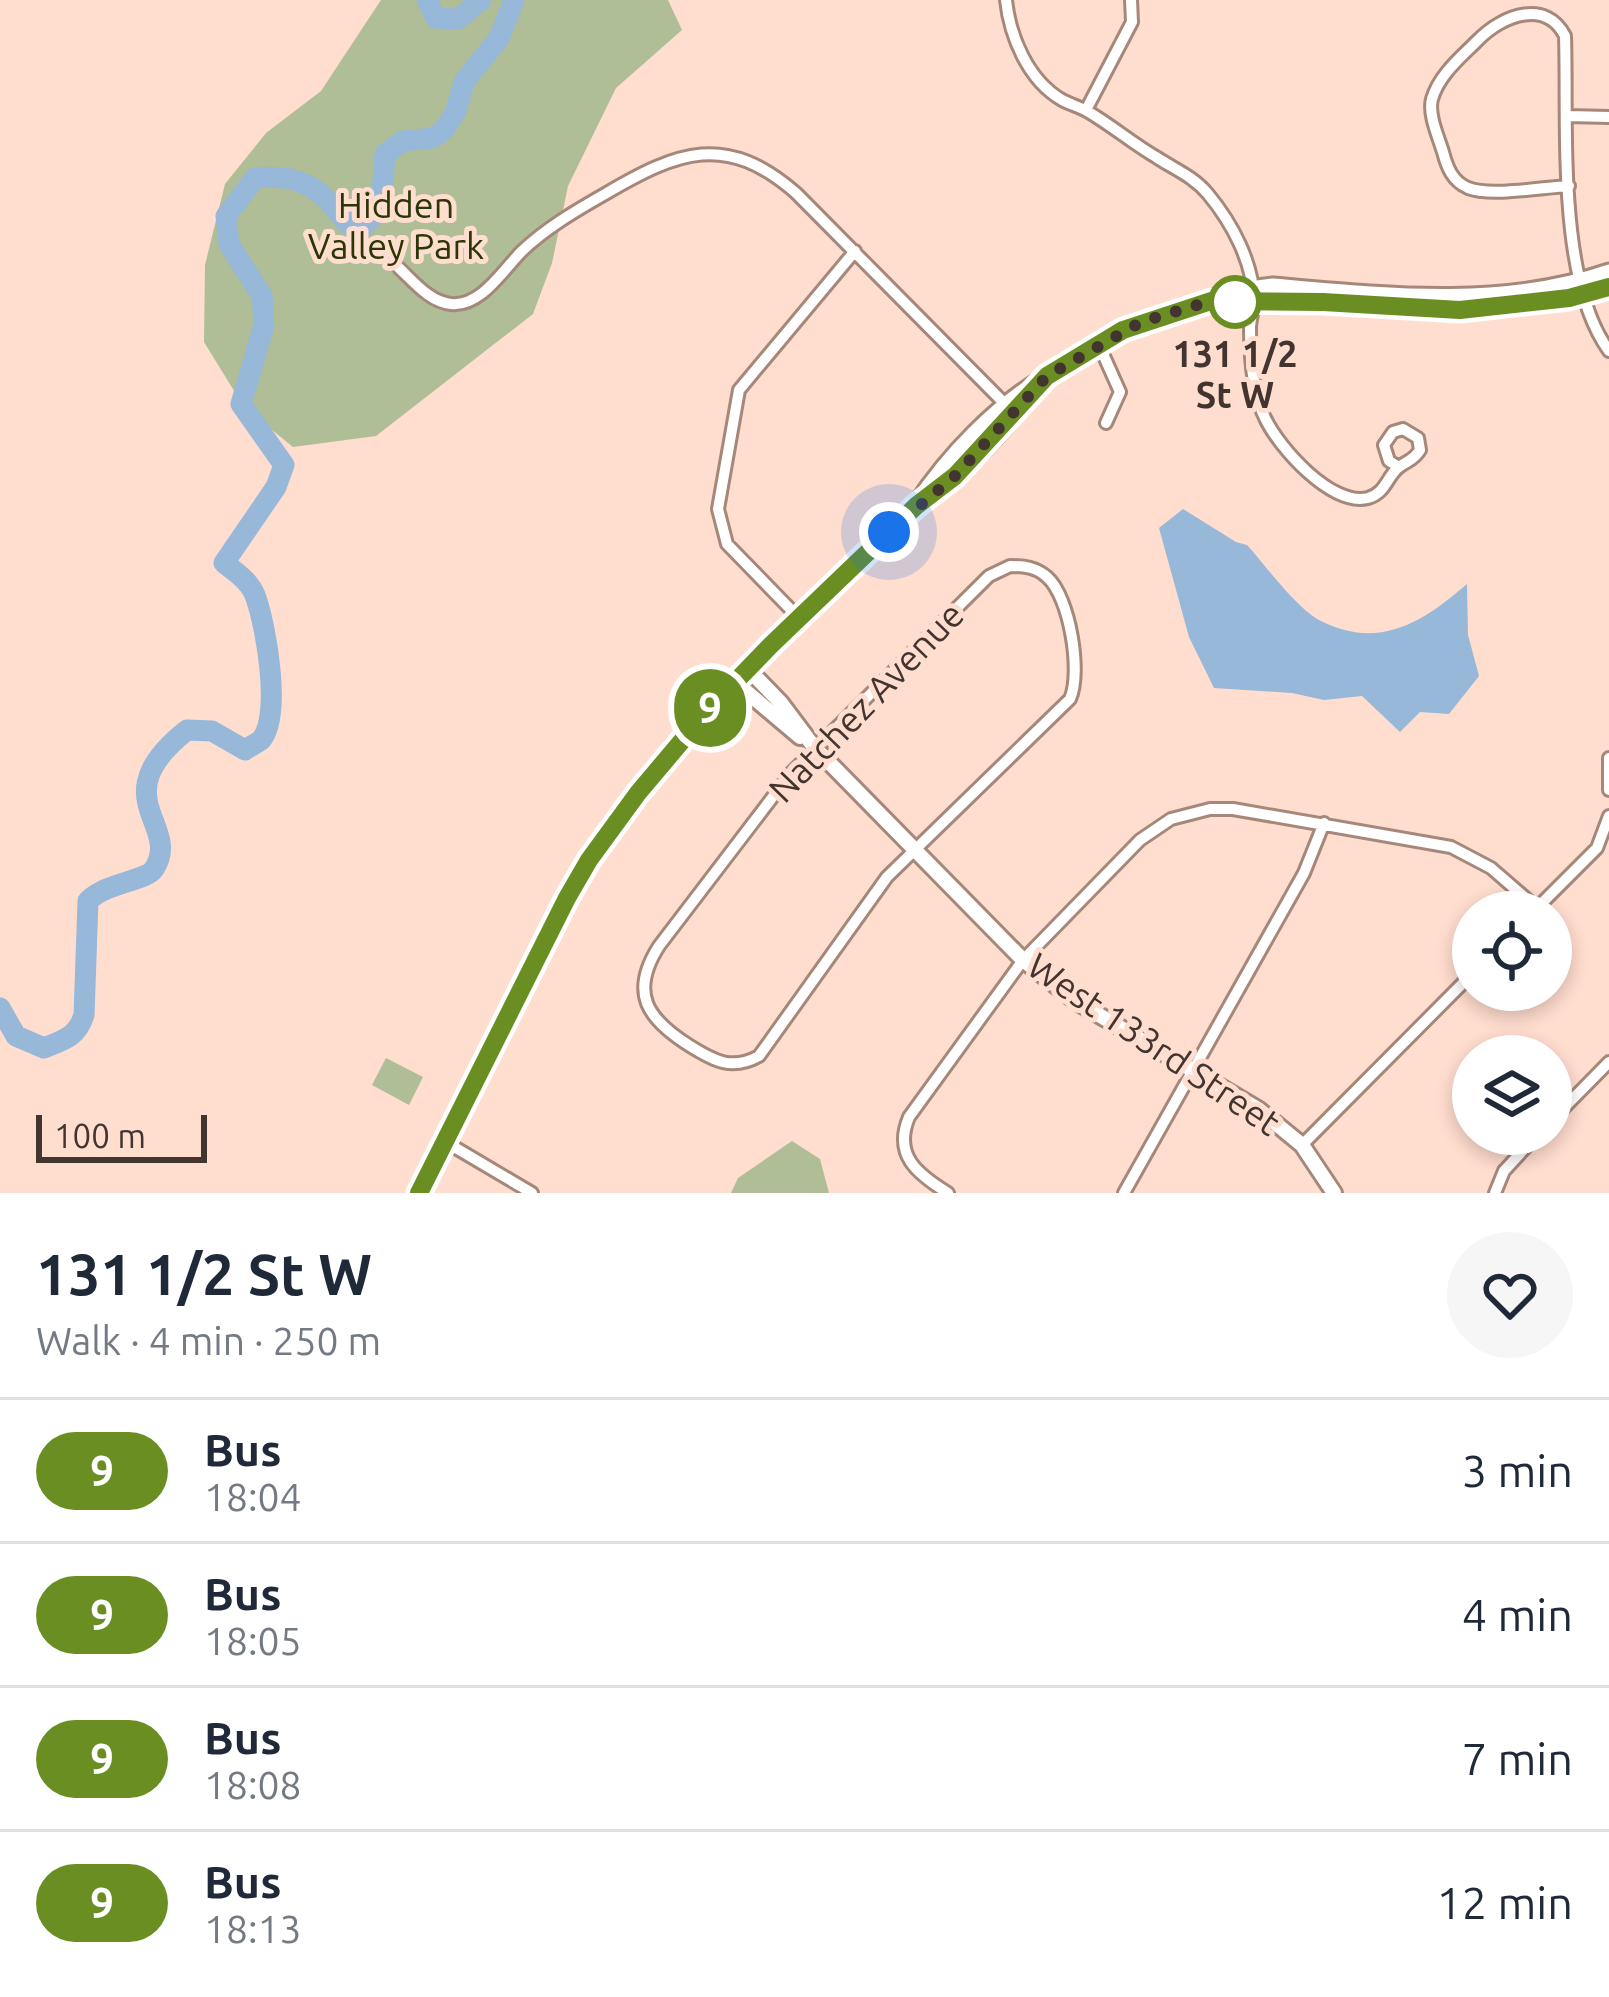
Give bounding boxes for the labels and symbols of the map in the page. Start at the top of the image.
park label: Hidden Valley Park [308,184,484,266]
marker: 131 1/2 St W [1210,277,1260,327]
place label: 131 1/2 St W [1172,333,1298,415]
your location [859,502,919,562]
street label: Natchez Avenue [760,593,971,810]
line badge: 9 [671,669,749,747]
street label: West 133rd Street [1021,944,1288,1143]
scale bar [36,1109,207,1162]

